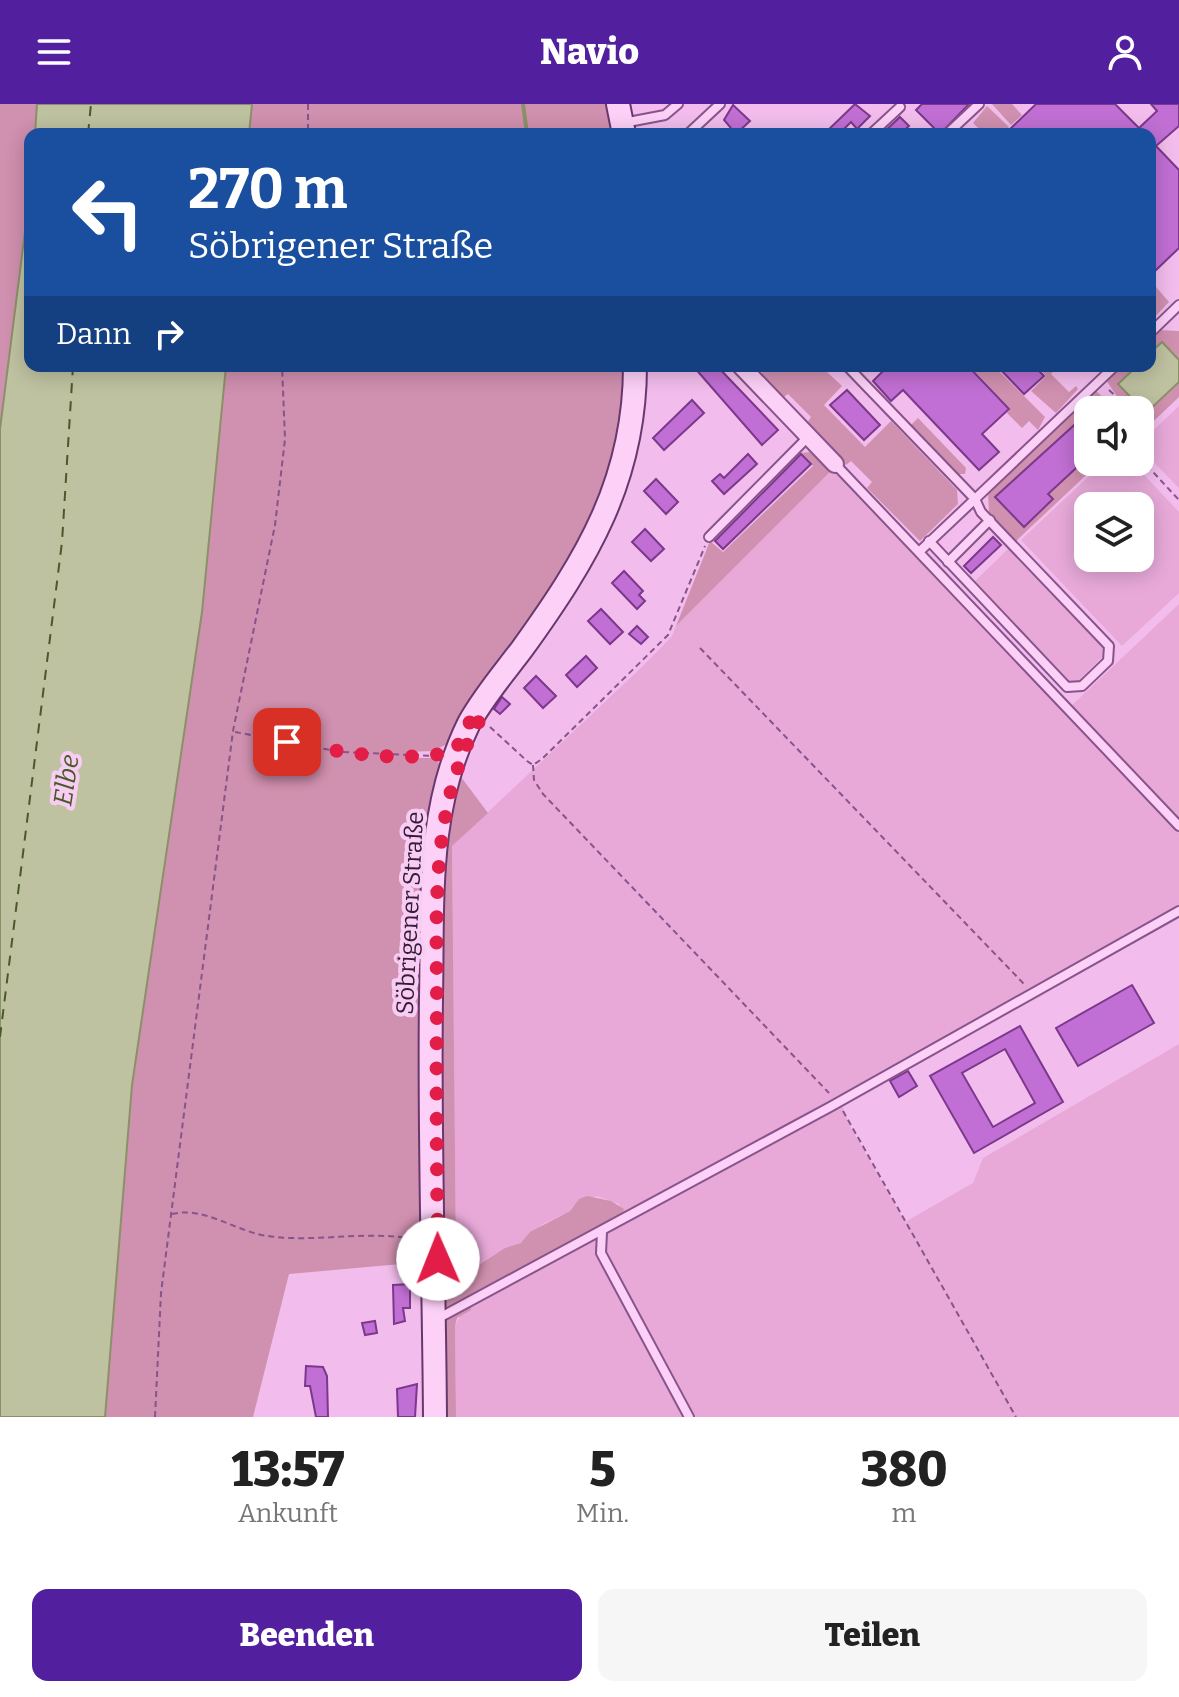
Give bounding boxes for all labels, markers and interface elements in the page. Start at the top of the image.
icon: menu [32,30,76,74]
text: Navio [540,30,639,74]
icon: person [1103,30,1147,74]
text: 270 m [188,156,348,223]
icon: left [56,160,160,264]
text: Söbrigener Straße [188,224,493,268]
icon: right [147,312,191,356]
text: Dann [56,316,131,352]
map controls [1074,396,1154,572]
button: sound [1074,396,1154,476]
button: layers [1074,492,1154,572]
pin [253,708,321,776]
icon: arrive [265,720,309,764]
water label: Elbe [47,752,86,808]
street label: Söbrigener Straße [391,811,429,1015]
position arrow [396,1217,480,1301]
text: 13:57 [231,1441,344,1499]
text: 5 [589,1441,616,1499]
text: 380 [861,1441,947,1499]
text: Ankunft [238,1498,338,1529]
text: Min. [576,1498,629,1529]
text: m [892,1498,916,1529]
button: Beenden [32,1589,582,1681]
button: Teilen [598,1589,1147,1681]

